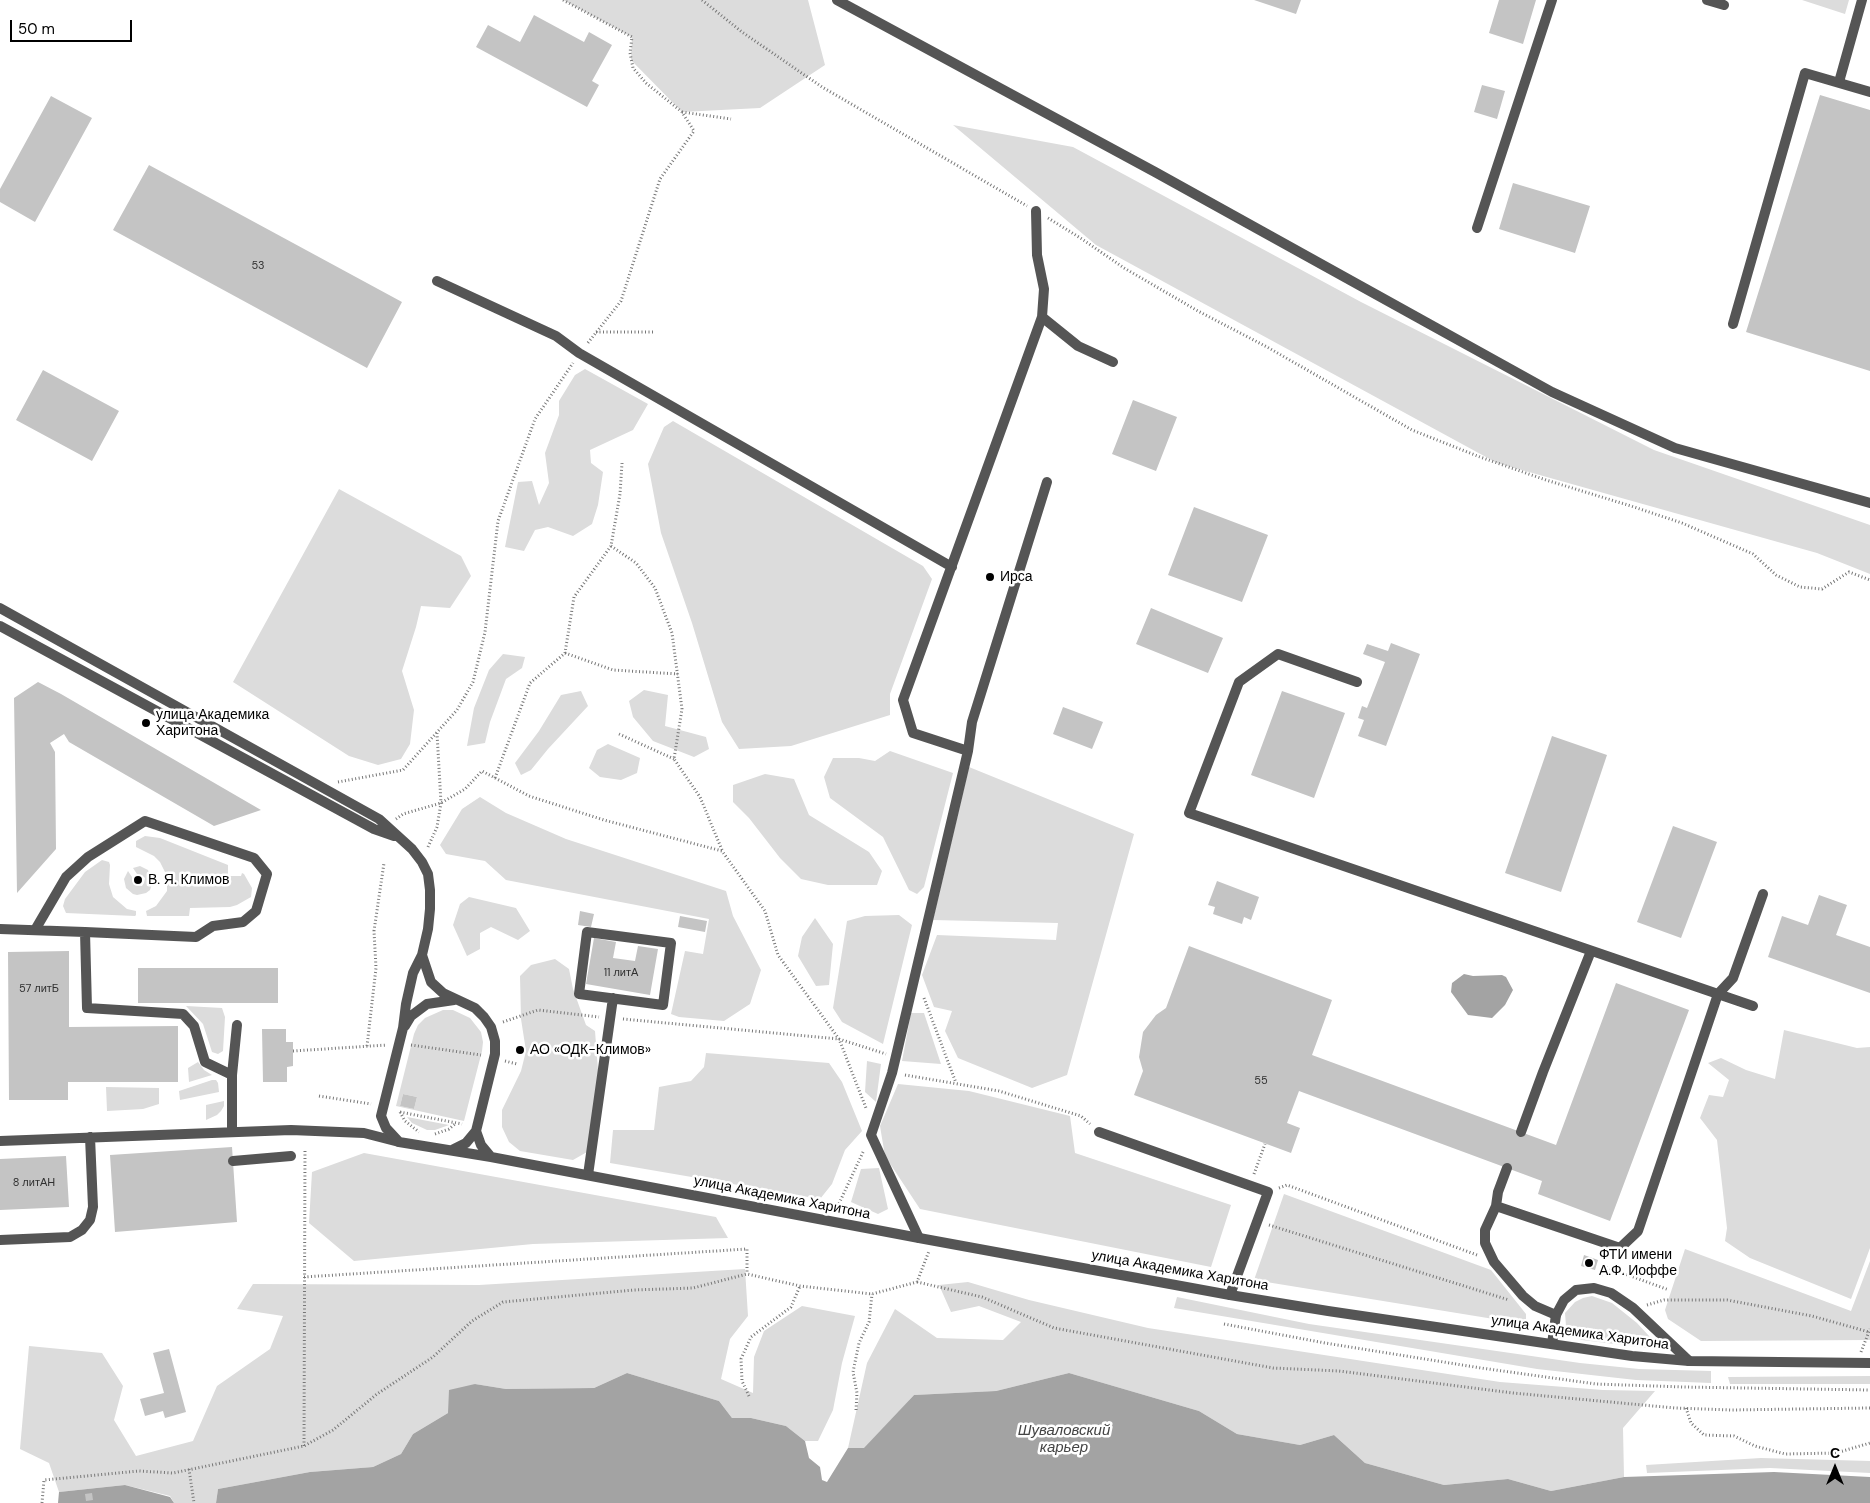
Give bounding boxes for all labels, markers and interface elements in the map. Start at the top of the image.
scale bar [12,10,135,42]
text: 50 m [18,19,55,39]
house number: 53 [251,259,265,273]
place label: Ирса [1000,569,1033,585]
marker: Ирса [984,571,996,583]
place label: улица Академика Харитона [156,707,269,740]
marker: улица Академика Харитона [140,717,152,729]
place label: В. Я. Климов [148,872,229,888]
marker: В. Я. Климов [132,874,144,886]
house number: 11 литА [604,966,638,980]
house number: 57 литБ [19,982,59,996]
place label: АО «ОДК-Климов» [530,1042,651,1058]
marker: АО «ОДК-Климов» [514,1044,526,1056]
house number: 55 [1254,1074,1268,1088]
street label: улица Академика Харитона [692,1173,872,1223]
house number: 8 литАН [13,1176,55,1190]
street label: улица Академика Харитона [1090,1247,1270,1295]
place label: ФТИ имени А.Ф. Иоффе [1599,1247,1677,1280]
marker: ФТИ имени А.Ф. Иоффе [1583,1257,1595,1269]
street label: улица Академика Харитона [1490,1312,1670,1354]
water label: Шуваловский карьер [1018,1422,1110,1457]
north arrow [1810,1443,1860,1493]
text: С [1830,1444,1840,1462]

